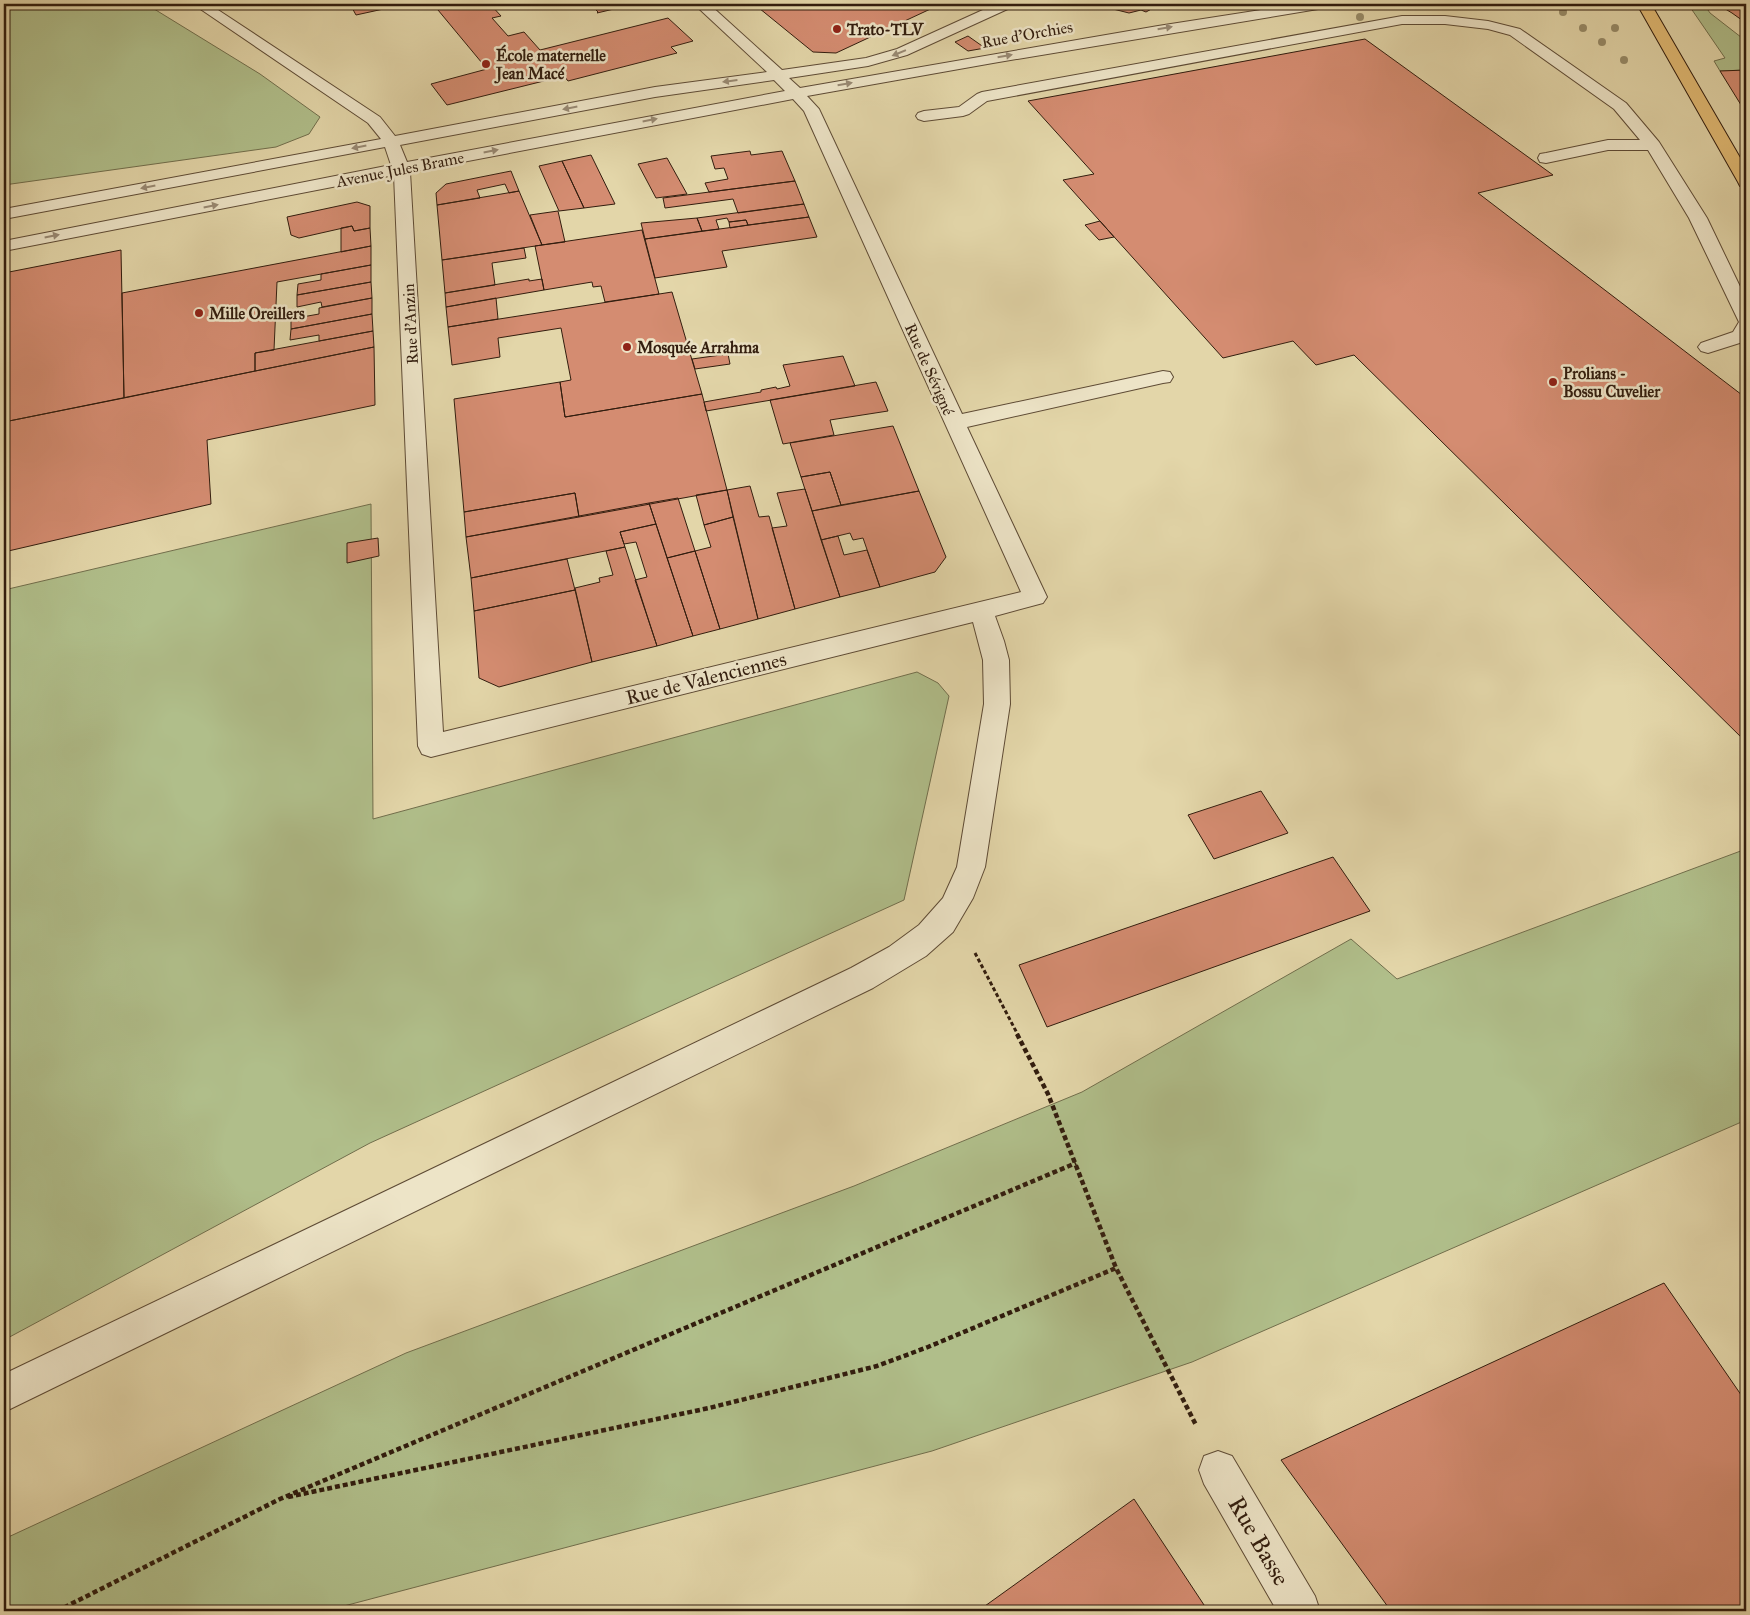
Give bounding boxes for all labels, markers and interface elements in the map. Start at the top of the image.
street label: Rue d'Orchies [980,17,1074,52]
place label: Trato-TLV [846,20,924,39]
marker: Trato-TLV [831,23,843,35]
one-way arrow [1157,24,1173,32]
place label: École maternelle Jean Macé [494,44,606,84]
one-way arrow [892,50,906,58]
one-way arrow [997,51,1013,59]
marker: École maternelle Jean Macé [480,58,492,70]
one-way arrow [722,77,738,85]
one-way arrow [837,79,853,87]
one-way arrow [562,104,578,112]
one-way arrow [643,116,658,124]
one-way arrow [351,143,366,151]
one-way arrow [483,147,499,155]
street label: Avenue Jules Brame [334,148,466,192]
one-way arrow [139,183,155,191]
one-way arrow [204,201,220,209]
one-way arrow [44,232,60,240]
street label: Rue d'Anzin [399,283,422,365]
place label: Mille Oreillers [209,304,305,323]
marker: Mille Oreillers [193,307,205,319]
street label: Rue de Sévigné [900,320,958,419]
place label: Mosquée Arrahma [637,338,760,358]
marker: Mosquée Arrahma [621,341,633,353]
place label: Prolians - Bossu Cuvelier [1563,364,1661,401]
marker: Prolians - Bossu Cuvelier [1547,376,1559,388]
street label: Rue de Valenciennes [623,646,789,710]
street label: Rue Basse [1221,1491,1297,1591]

